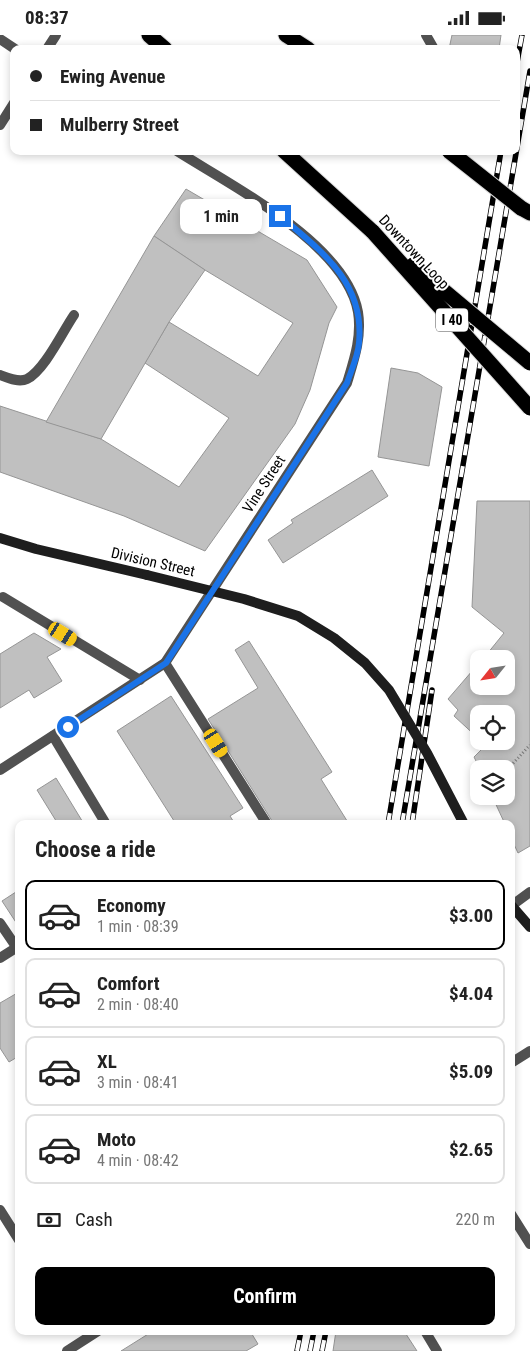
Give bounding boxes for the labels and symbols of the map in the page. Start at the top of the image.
callout: 1 min [180,199,262,233]
route end [269,205,291,227]
street label: Downtown Loop [375,211,453,293]
road number: I 40 [436,309,468,331]
street label: Vine Street [239,452,289,516]
street label: Division Street [109,544,197,580]
car [46,620,79,648]
north arrow [470,650,515,695]
route start [57,716,79,738]
car [201,726,230,760]

